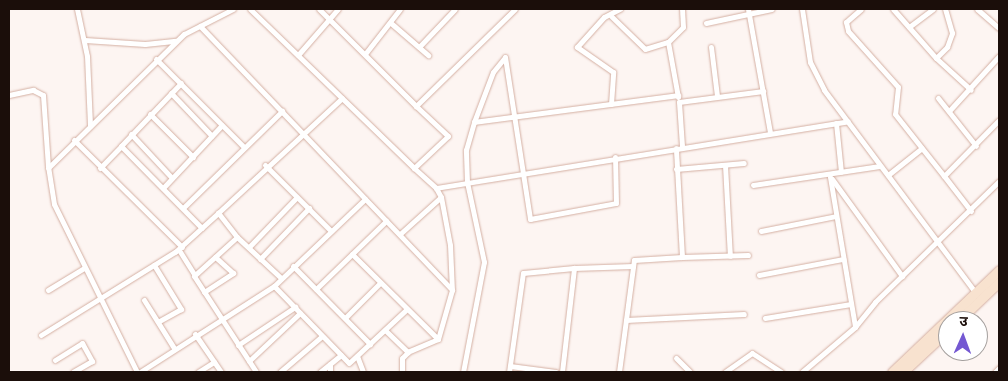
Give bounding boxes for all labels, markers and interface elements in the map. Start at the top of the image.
north arrow [938,311,988,361]
text: उ [959,315,968,329]

